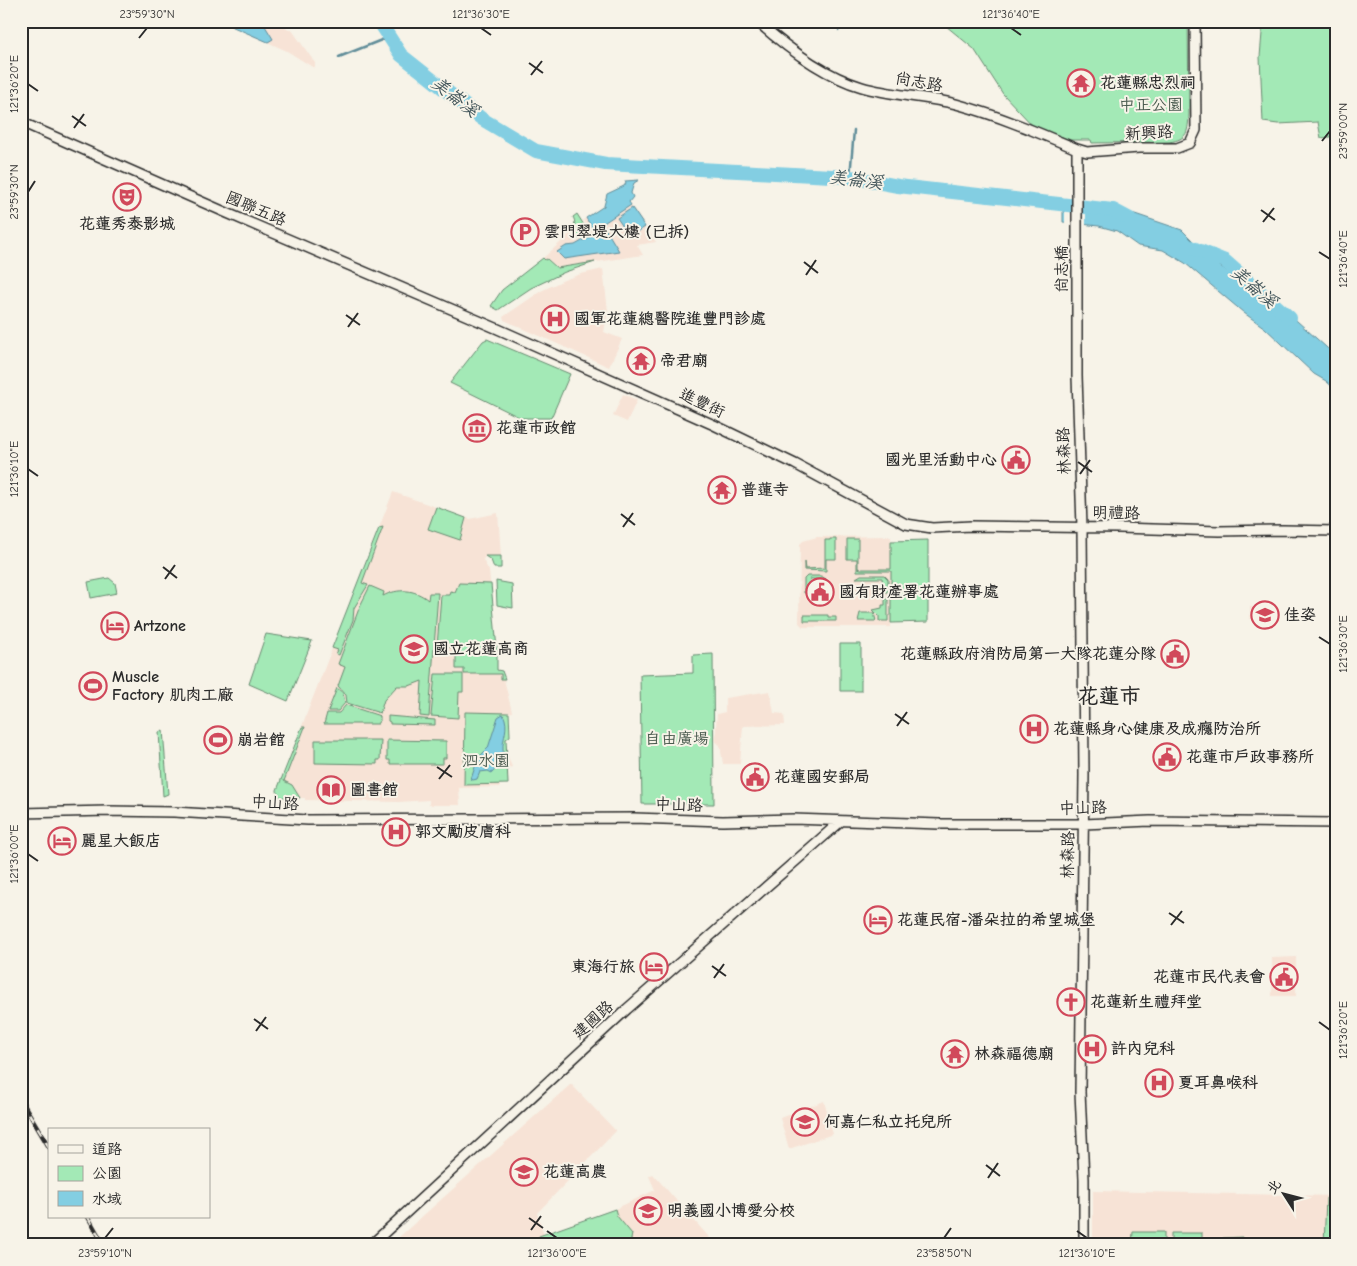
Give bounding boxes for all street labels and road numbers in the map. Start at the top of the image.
street label: 尚志路 [894,69,944,95]
street label: 新興路 [1125,123,1173,143]
street label: 國聯五路 [223,188,289,230]
street label: 尚志橋 [1053,245,1071,293]
street label: 進豐街 [676,385,728,421]
street label: 林森路 [1054,427,1074,475]
street label: 明禮路 [1092,504,1140,522]
street label: 中山路 [250,792,300,814]
street label: 中山路 [655,795,703,815]
street label: 中山路 [1059,799,1107,817]
street label: 林森路 [1059,831,1077,879]
street label: 建國路 [569,997,617,1043]

